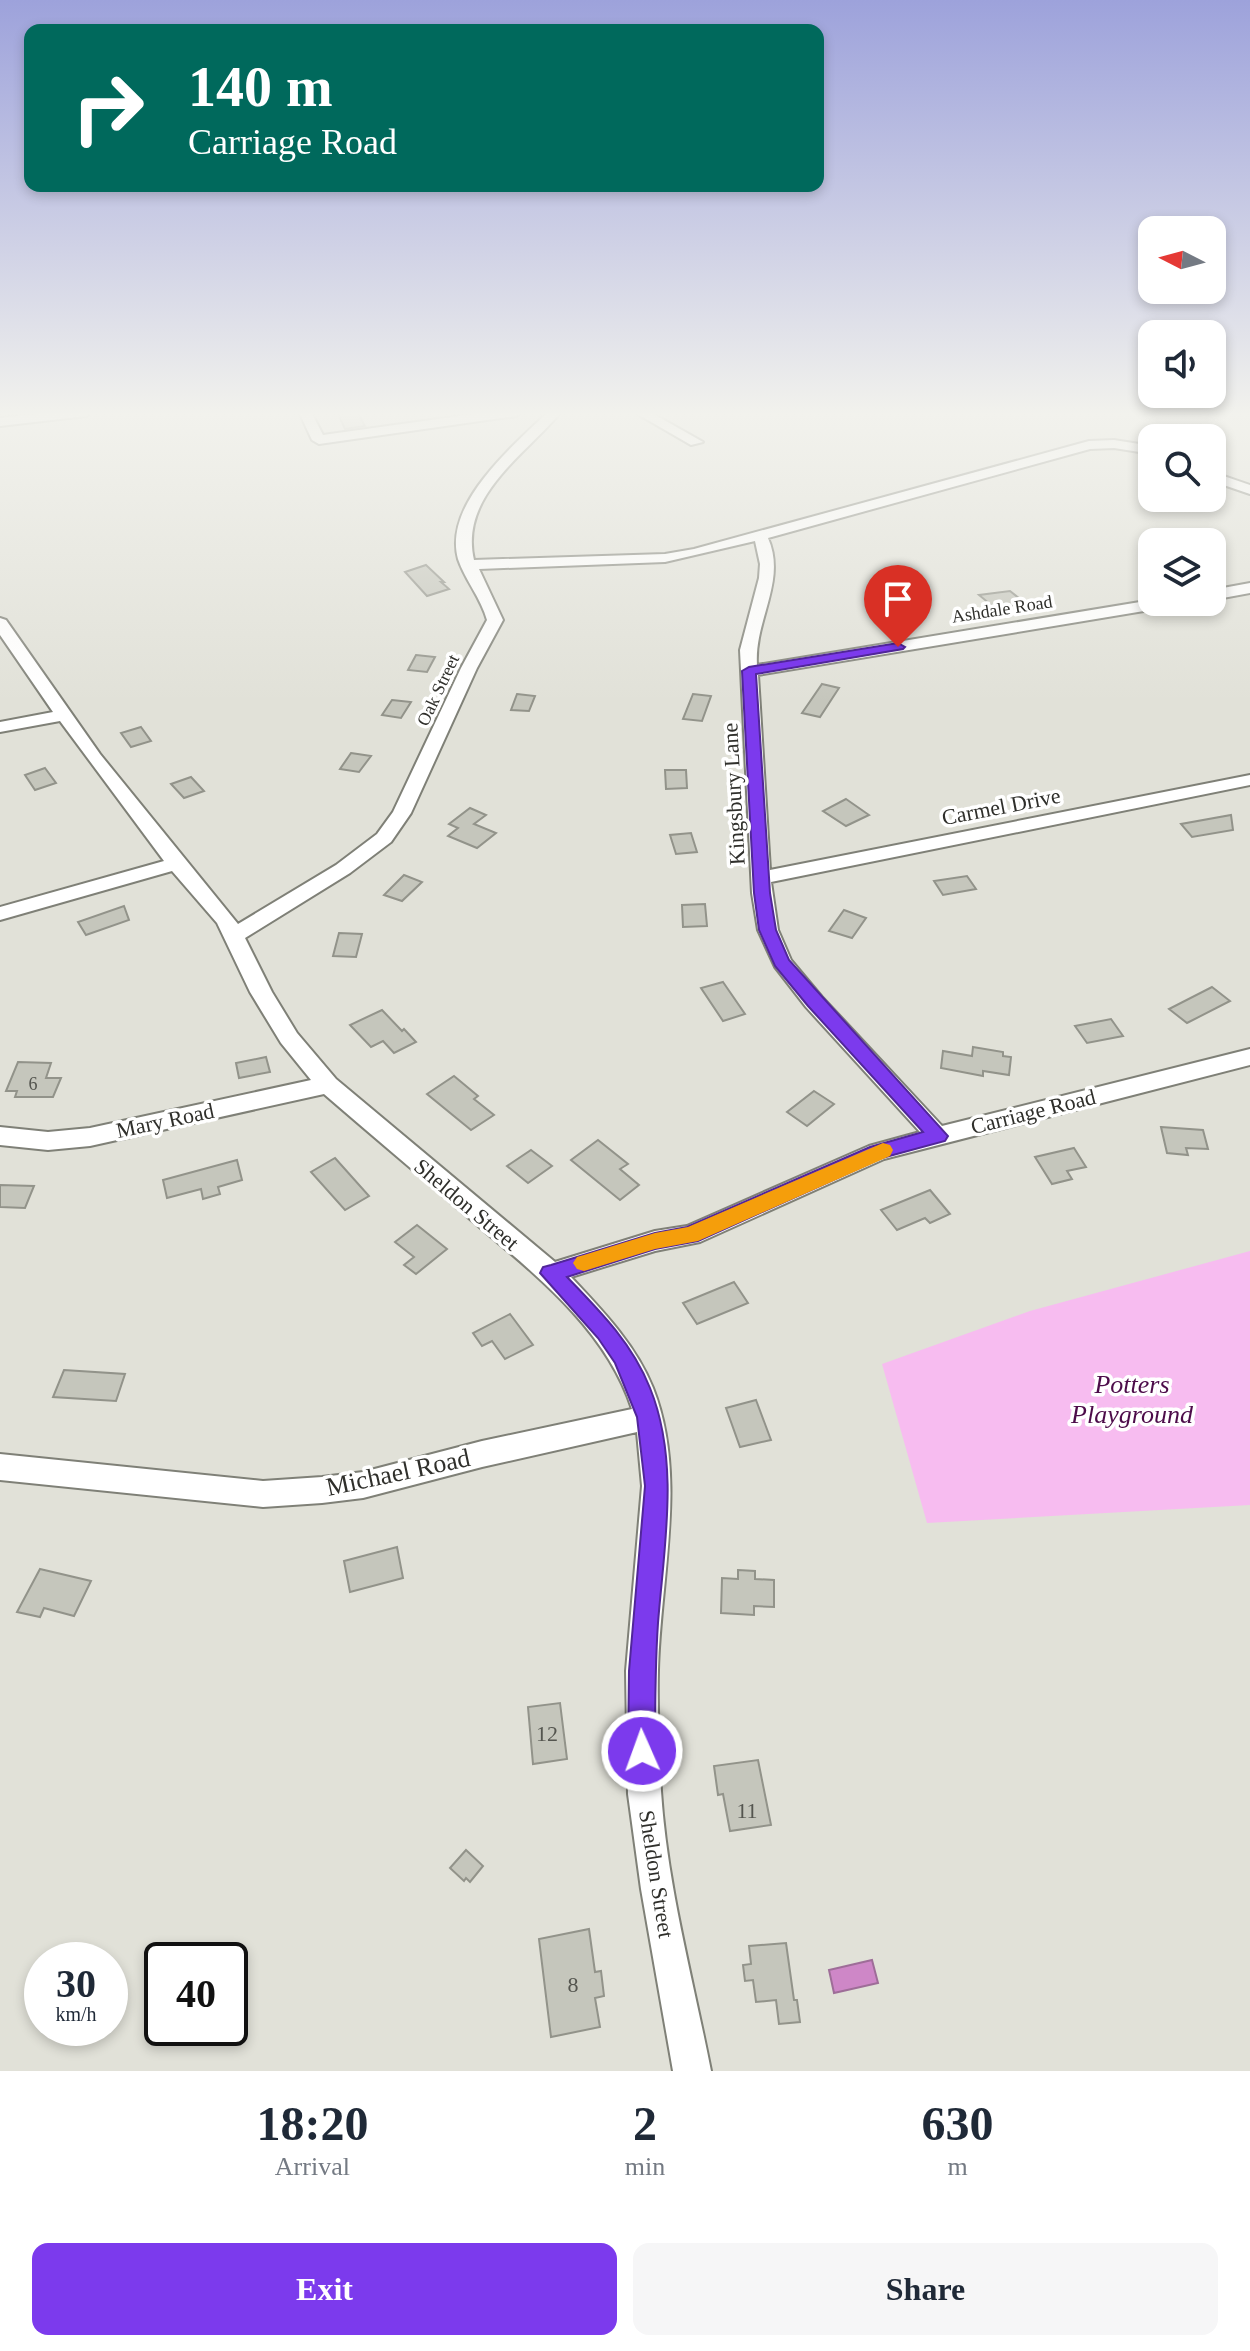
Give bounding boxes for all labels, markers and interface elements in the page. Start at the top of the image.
icon: right [56,56,160,160]
text: 140 m [188,56,333,118]
text: Carriage Road [188,122,397,162]
north arrow [1138,216,1226,304]
map controls [1138,216,1226,616]
button: sound [1138,320,1226,408]
button: search [1138,424,1226,512]
button: layers [1138,528,1226,616]
pin [864,565,932,647]
icon: arrive [876,577,920,621]
street label: Ashdale Road [950,591,1054,627]
street label: Oak Street [413,651,463,729]
street label: Kingsbury Lane [717,722,750,866]
street label: Carmel Drive [940,783,1063,830]
house number: 6 [29,1074,38,1094]
street label: Carriage Road [968,1084,1098,1139]
street label: Mary Road [114,1098,216,1143]
street label: Sheldon Street [409,1153,524,1255]
park label: Potters Playground [1070,1370,1194,1429]
street label: Michael Road [323,1443,473,1502]
position arrow [600,1709,684,1793]
house number: 12 [536,1721,558,1746]
house number: 11 [736,1798,758,1823]
street label: Sheldon Street [634,1808,679,1940]
speed limit sign: 40 [144,1942,248,2046]
text: 30 [56,1961,96,2006]
house number: 8 [568,1972,579,1997]
text: km/h [55,2003,97,2025]
text: 18:20 [256,2097,368,2150]
text: 2 [633,2097,657,2150]
text: 630 [922,2097,994,2150]
text: Arrival [275,2152,350,2181]
text: min [625,2152,665,2181]
text: m [947,2152,968,2181]
button: Exit [32,2243,617,2335]
button: Share [633,2243,1218,2335]

